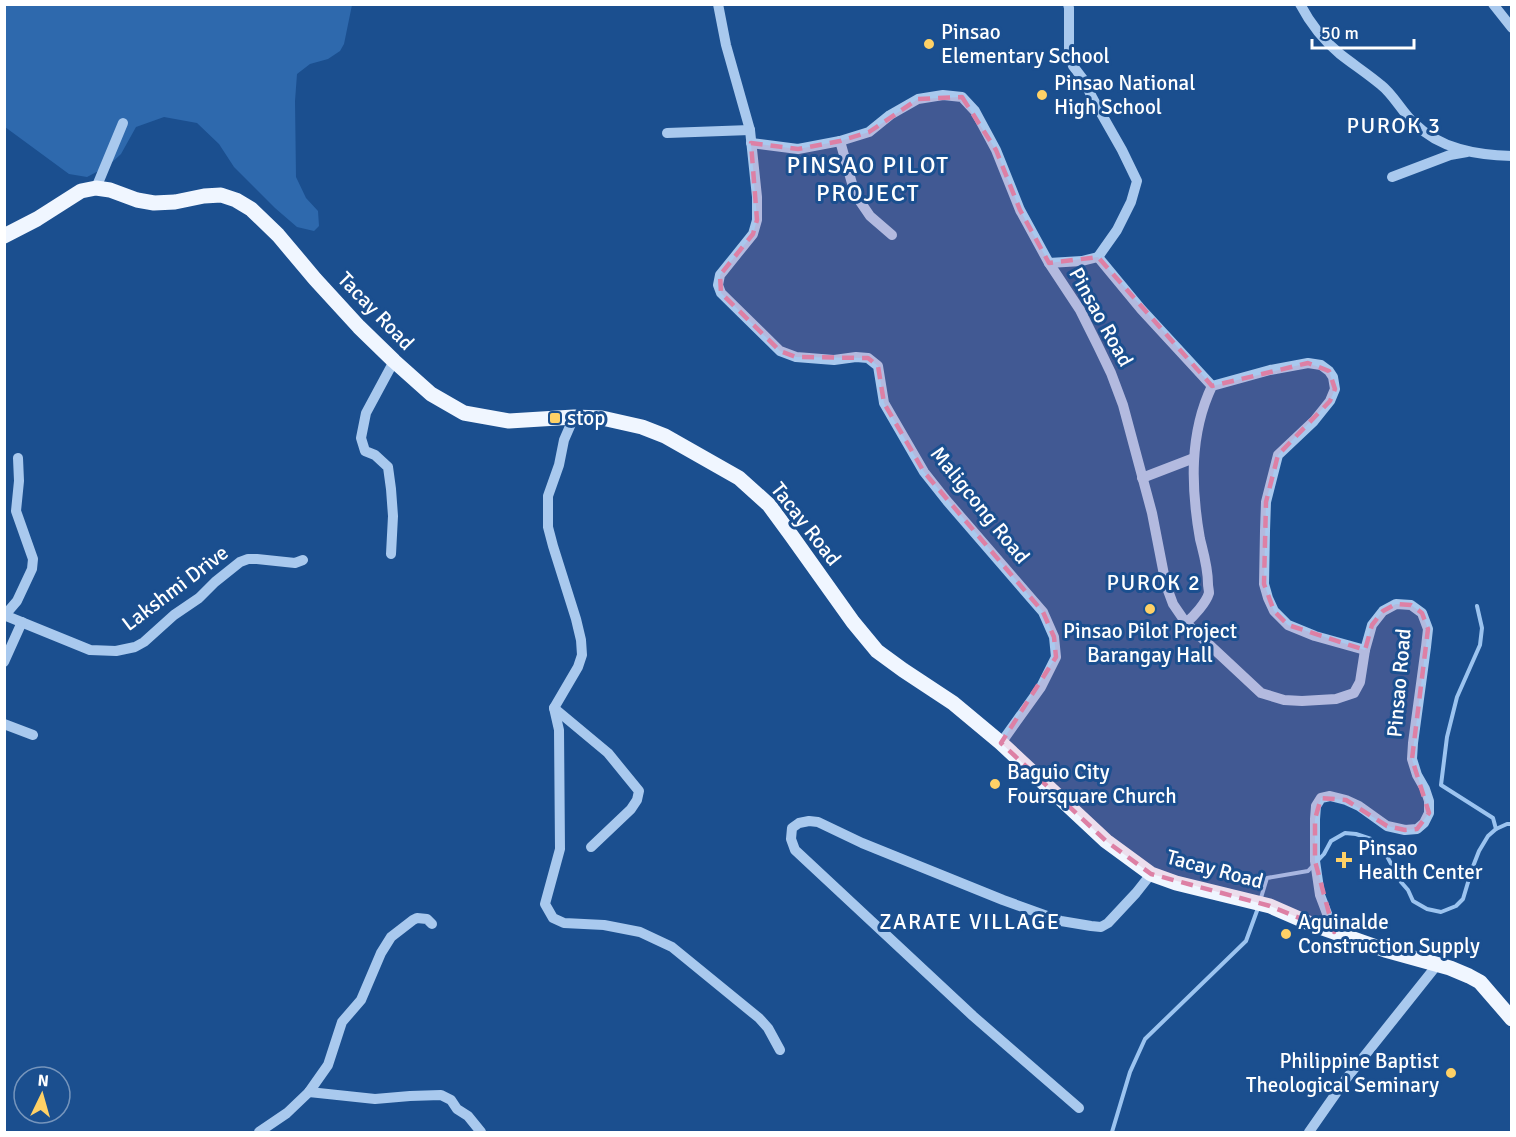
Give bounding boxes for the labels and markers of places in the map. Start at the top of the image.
place label: Pinsao Elementary School [941,19,1110,69]
marker: Pinsao Elementary School [922,37,936,51]
place label: Pinsao National High School [1054,70,1195,120]
marker: Pinsao National High School [1035,88,1049,102]
place label: stop [567,405,605,431]
marker: stop [548,411,562,425]
marker: Pinsao Pilot Project Barangay Hall [1143,602,1157,616]
place label: Pinsao Pilot Project Barangay Hall [1063,618,1237,668]
place label: Baguio City Foursquare Church [1007,759,1177,809]
marker: Baguio City Foursquare Church [988,777,1002,791]
place label: Pinsao Health Center [1358,835,1483,885]
marker: Pinsao Health Center [1335,851,1353,869]
place label: Aguinalde Construction Supply [1298,909,1480,959]
marker: Aguinalde Construction Supply [1279,927,1293,941]
place label: Philippine Baptist Theological Seminary [1246,1048,1439,1098]
marker: Philippine Baptist Theological Seminary [1444,1066,1458,1080]

